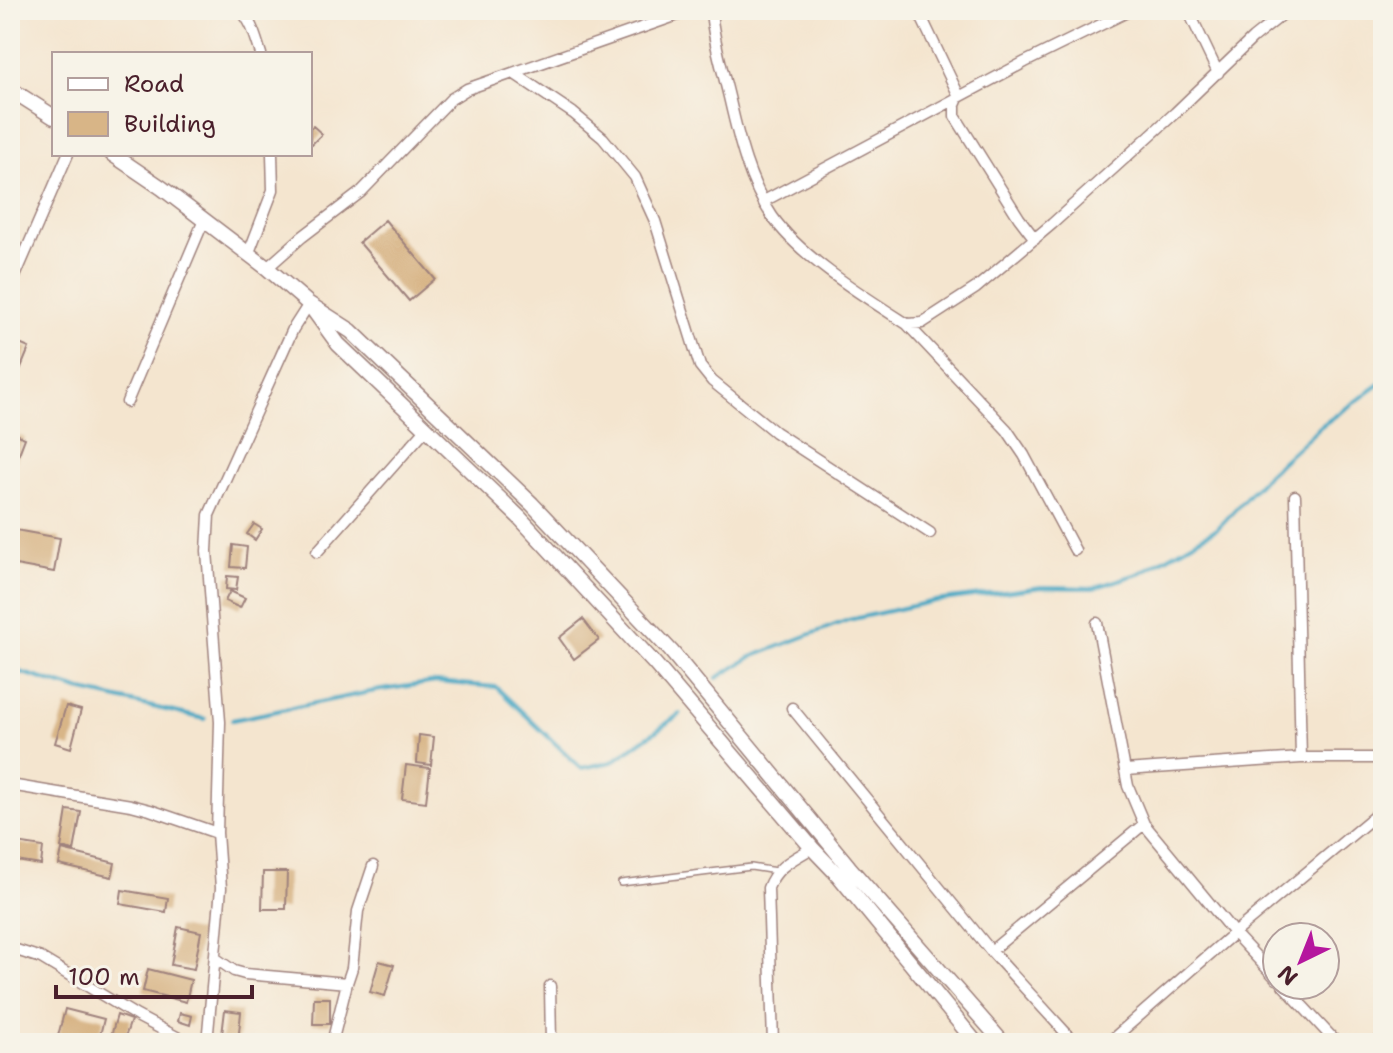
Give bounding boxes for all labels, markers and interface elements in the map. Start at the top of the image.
legend [52,52,312,156]
text: Road [124,68,184,100]
text: Building [124,108,216,140]
north arrow [1261,921,1341,1001]
scale bar [56,949,252,999]
text: N [1271,959,1304,992]
text: 100 m [68,961,140,993]

